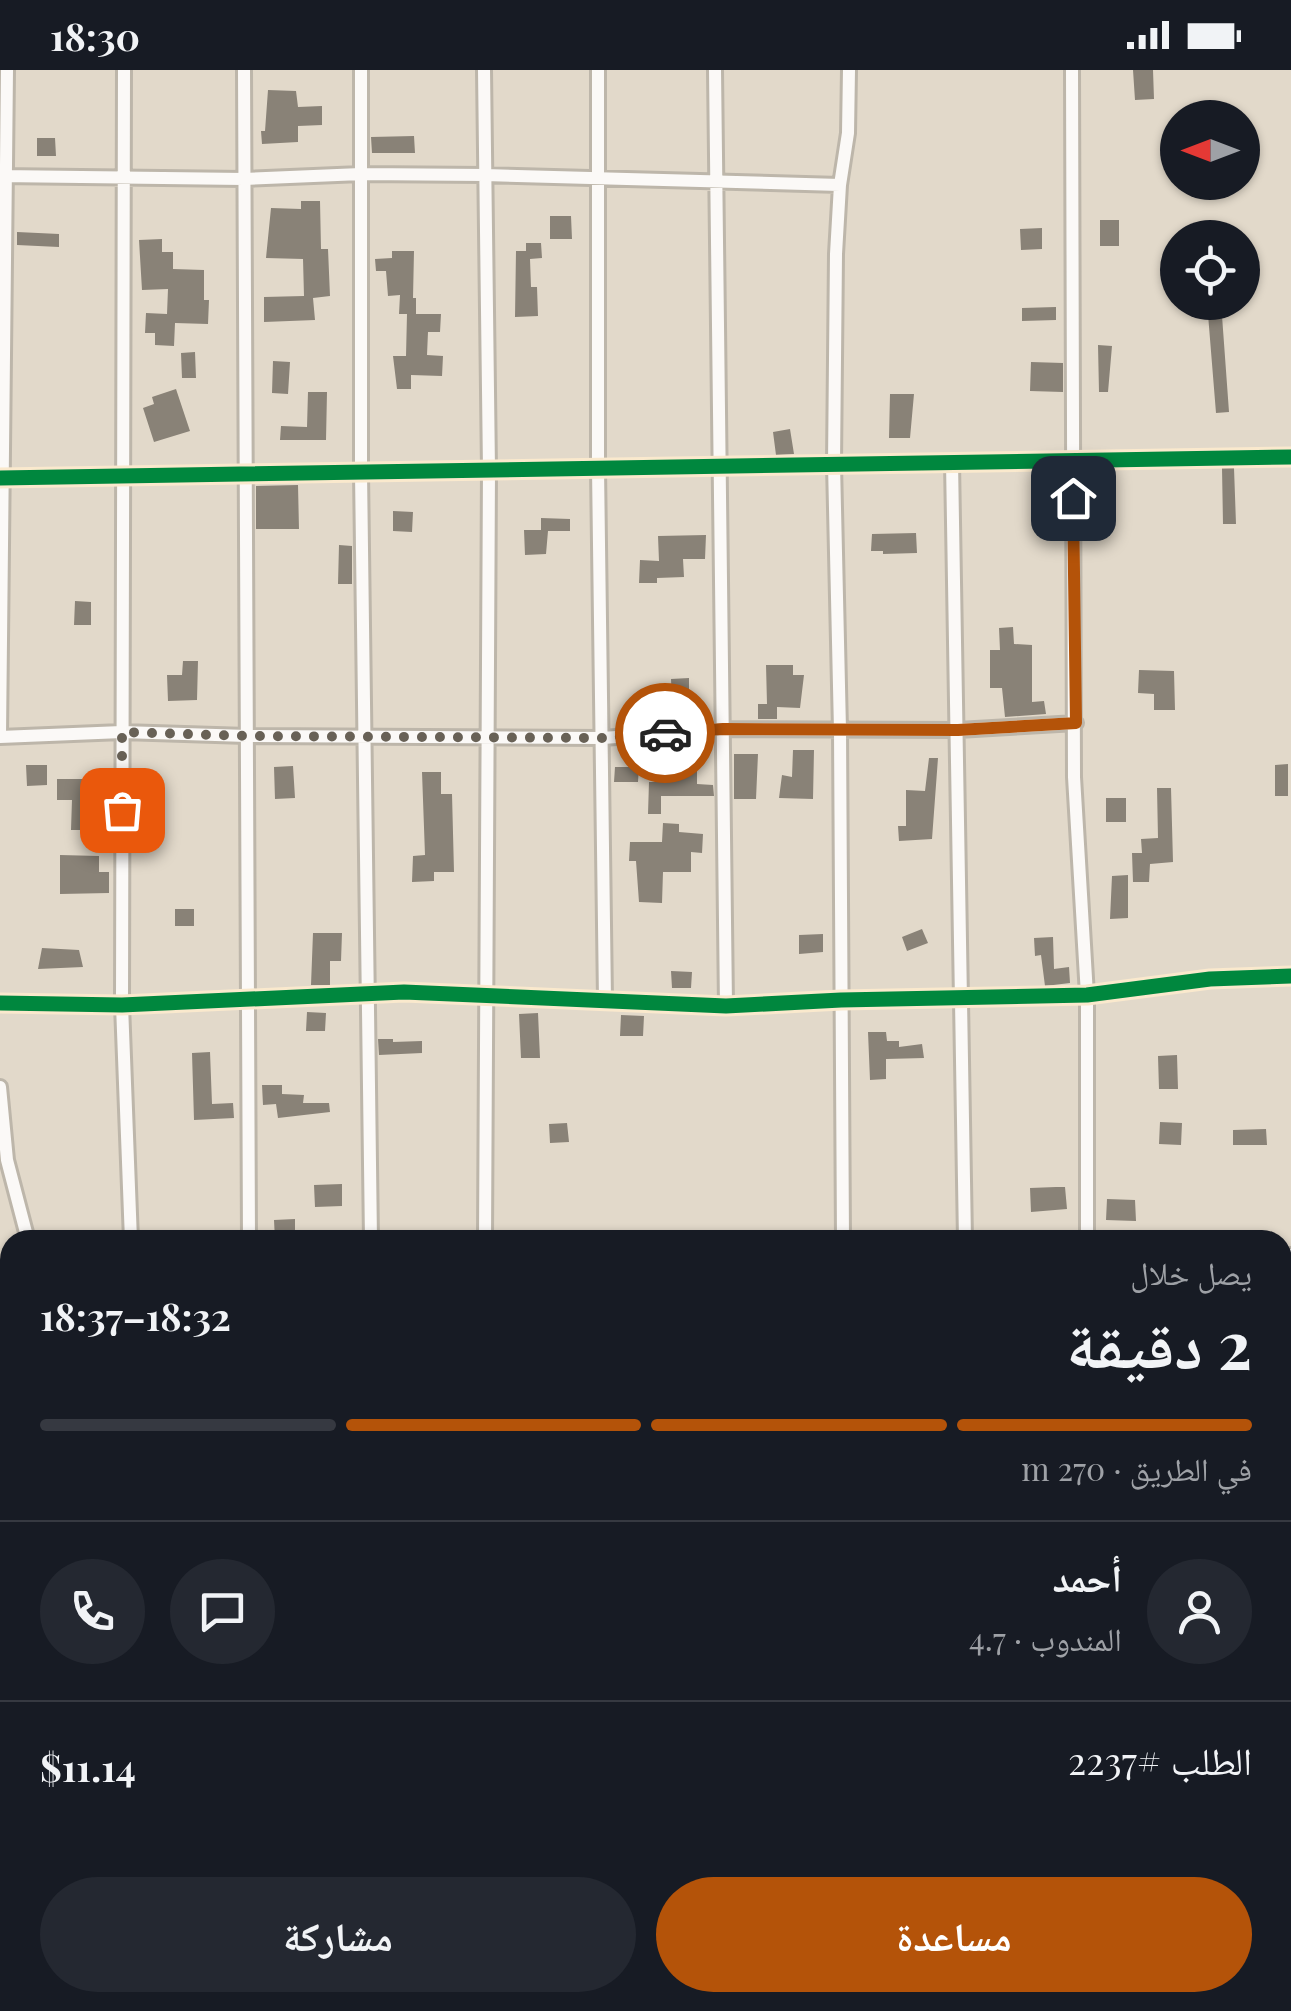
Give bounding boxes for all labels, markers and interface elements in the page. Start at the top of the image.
text: 18:30 [50,10,140,61]
north arrow [1160,100,1260,200]
map controls [1160,100,1260,320]
button: locate [1160,220,1260,320]
pin [1031,456,1116,541]
icon: home [1046,471,1101,526]
courier [615,683,715,783]
icon: car [638,706,693,761]
pin [80,768,165,853]
icon: bag [95,783,150,838]
text: يصل خلال [1130,1250,1252,1293]
text: 18:32–18:37 [40,1290,231,1341]
text: 2 دقيقة [1066,1299,1252,1385]
text: في الطريق · 270 m [1021,1446,1252,1489]
text: أحمد [1052,1551,1122,1602]
button: phone [40,1559,145,1664]
button: chat [170,1559,275,1664]
button: person [1147,1559,1252,1664]
text: المندوب · 4.7 [969,1616,1122,1659]
text: الطلب #2237 [1068,1734,1252,1785]
text: $11.14 [40,1741,136,1792]
button: مشاركة [40,1877,636,1992]
button: مساعدة [656,1877,1252,1992]

